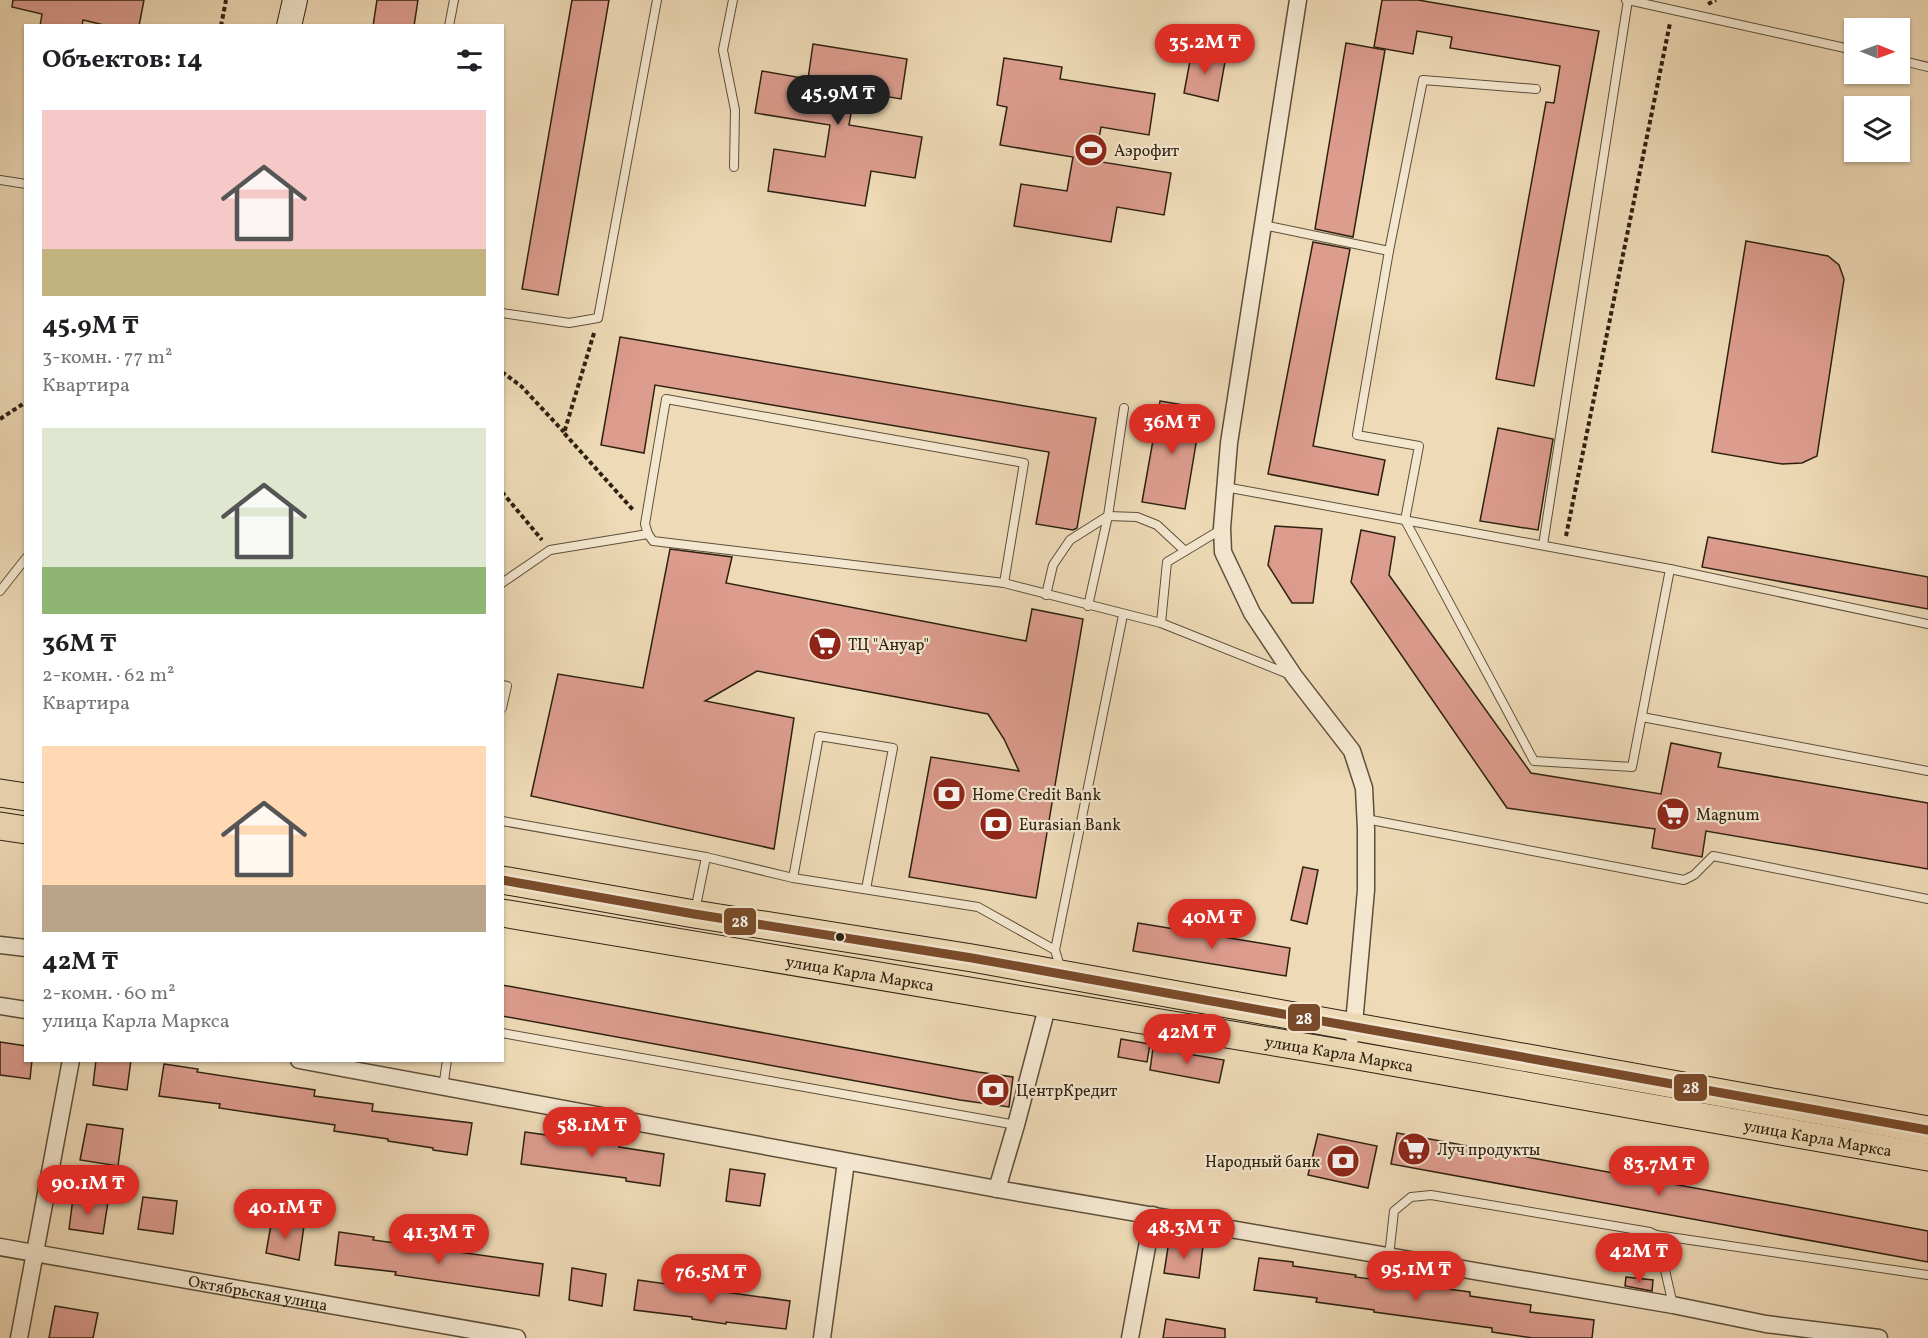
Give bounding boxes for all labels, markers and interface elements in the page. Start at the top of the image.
north arrow [1844,18,1910,84]
map controls [1844,18,1910,162]
pin: 35.2M ₸ [1150,24,1260,75]
text: 35.2M ₸ [1169,29,1241,57]
text: Объектов: 14 [42,42,203,78]
icon: filters [453,44,486,77]
pin: 45.9M ₸ [783,75,893,126]
text: 45.9M ₸ [801,80,875,108]
button: layers [1844,96,1910,162]
sports icon: Аэрофит [1073,132,1109,168]
place label: Аэрофит [1114,141,1179,163]
icon: home [210,149,318,257]
text: 45.9M ₸ [42,308,139,344]
text: 3-комн. · 77 m² [42,344,172,372]
text: Квартира [42,372,130,400]
pin: 36M ₸ [1130,404,1214,455]
text: 36M ₸ [1143,409,1201,437]
icon: home [210,467,318,575]
text: 36M ₸ [42,626,117,662]
supermarket icon: ТЦ "Ануар" [807,626,843,662]
place label: ТЦ "Ануар" [848,635,929,657]
text: 2-комн. · 62 m² [42,662,174,690]
text: Квартира [42,690,130,718]
bank icon: Home Credit Bank [931,776,967,812]
icon: home [210,785,318,893]
place label: Home Credit Bank [972,785,1101,807]
supermarket icon: Magnum [1655,796,1691,832]
place label: Magnum [1696,805,1760,827]
bank icon: Eurasian Bank [978,806,1014,842]
place label: Eurasian Bank [1019,815,1121,837]
pin: 40M ₸ [1170,899,1254,950]
text: 40M ₸ [1182,904,1242,932]
line badge: 28 [723,907,757,936]
text: 28 [731,912,749,934]
unlabelled marker [834,931,846,943]
text: 42M ₸ [42,944,119,980]
street label: улица Карла Маркса [784,952,936,998]
text: 2-комн. · 60 m² [42,980,176,1008]
line badge: 28 [1287,1003,1321,1032]
text: улица Карла Маркса [42,1008,230,1036]
text: 28 [1295,1009,1313,1031]
pin: 42M ₸ [1145,1014,1229,1065]
text: 42M ₸ [1158,1019,1216,1047]
street label: улица Карла Маркса [1263,1032,1415,1079]
bank icon: ЦентрКредит [975,1072,1011,1108]
line badge: 28 [1673,1073,1708,1102]
text: 28 [1682,1078,1700,1100]
place label: ЦентрКредит [1016,1081,1117,1103]
pin: 58.1M ₸ [537,1107,647,1158]
text: 58.1M ₸ [557,1112,627,1140]
street label: улица Карла Маркса [1742,1116,1894,1163]
supermarket icon: Луч продукты [1396,1131,1432,1167]
place label: Луч продукты [1437,1140,1540,1162]
bank icon: Народный банк [1325,1143,1361,1179]
pin: 83.7M ₸ [1604,1146,1714,1197]
text: 83.7M ₸ [1623,1151,1695,1179]
place label: Народный банк [1205,1152,1320,1174]
pin: 90.1M ₸ [33,1165,143,1216]
text: 90.1M ₸ [51,1170,125,1198]
pin: 40.1M ₸ [230,1189,340,1240]
text: 40.1M ₸ [248,1194,322,1222]
pin: 48.3M ₸ [1129,1209,1239,1260]
pin: 41.3M ₸ [384,1214,494,1265]
text: 48.3M ₸ [1147,1214,1221,1242]
text: 41.3M ₸ [403,1219,475,1247]
pin: 42M ₸ [1597,1233,1681,1284]
text: 42M ₸ [1610,1238,1668,1266]
pin: 95.1M ₸ [1361,1251,1471,1302]
pin: 76.5M ₸ [656,1254,766,1305]
text: 95.1M ₸ [1381,1256,1451,1284]
text: 76.5M ₸ [675,1259,747,1287]
street label: Октябрьская улица [186,1271,329,1317]

